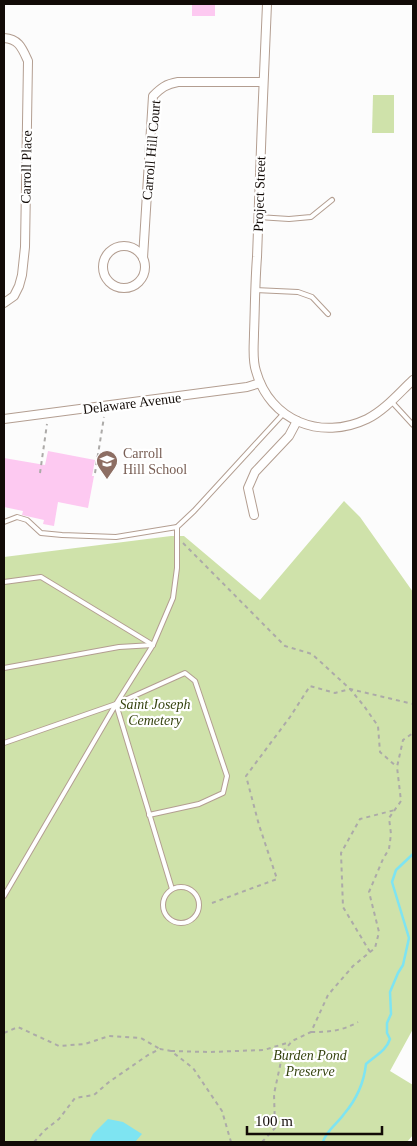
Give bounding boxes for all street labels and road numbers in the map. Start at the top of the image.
street label: Carroll Hill Court [140,99,163,201]
street label: Carroll Place [18,130,35,204]
street label: Project Street [251,156,268,232]
street label: Delaware Avenue [82,390,182,417]

